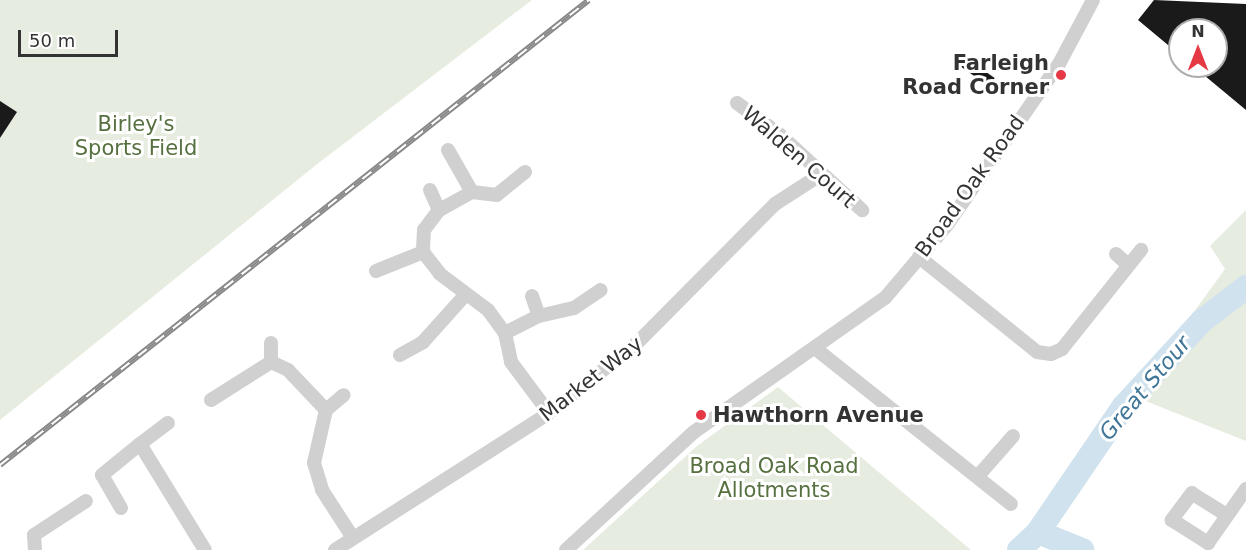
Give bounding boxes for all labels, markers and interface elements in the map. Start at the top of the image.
scale bar [21,18,122,56]
north arrow [1168,18,1228,78]
text: N [1191,22,1205,41]
text: 50 m [29,30,75,51]
place label: Farleigh Road Corner [902,50,1049,100]
marker: Farleigh Road Corner [1054,68,1068,82]
street label: Walden Court [737,101,861,213]
street label: Broad Oak Road [910,110,1030,262]
park label: Birley's Sports Field [75,111,197,161]
street label: Market Way [535,331,647,427]
water label: Great Stour [1094,331,1196,445]
place label: Hawthorn Avenue [713,402,924,428]
marker: Hawthorn Avenue [694,408,708,422]
park label: Broad Oak Road Allotments [689,453,859,503]

